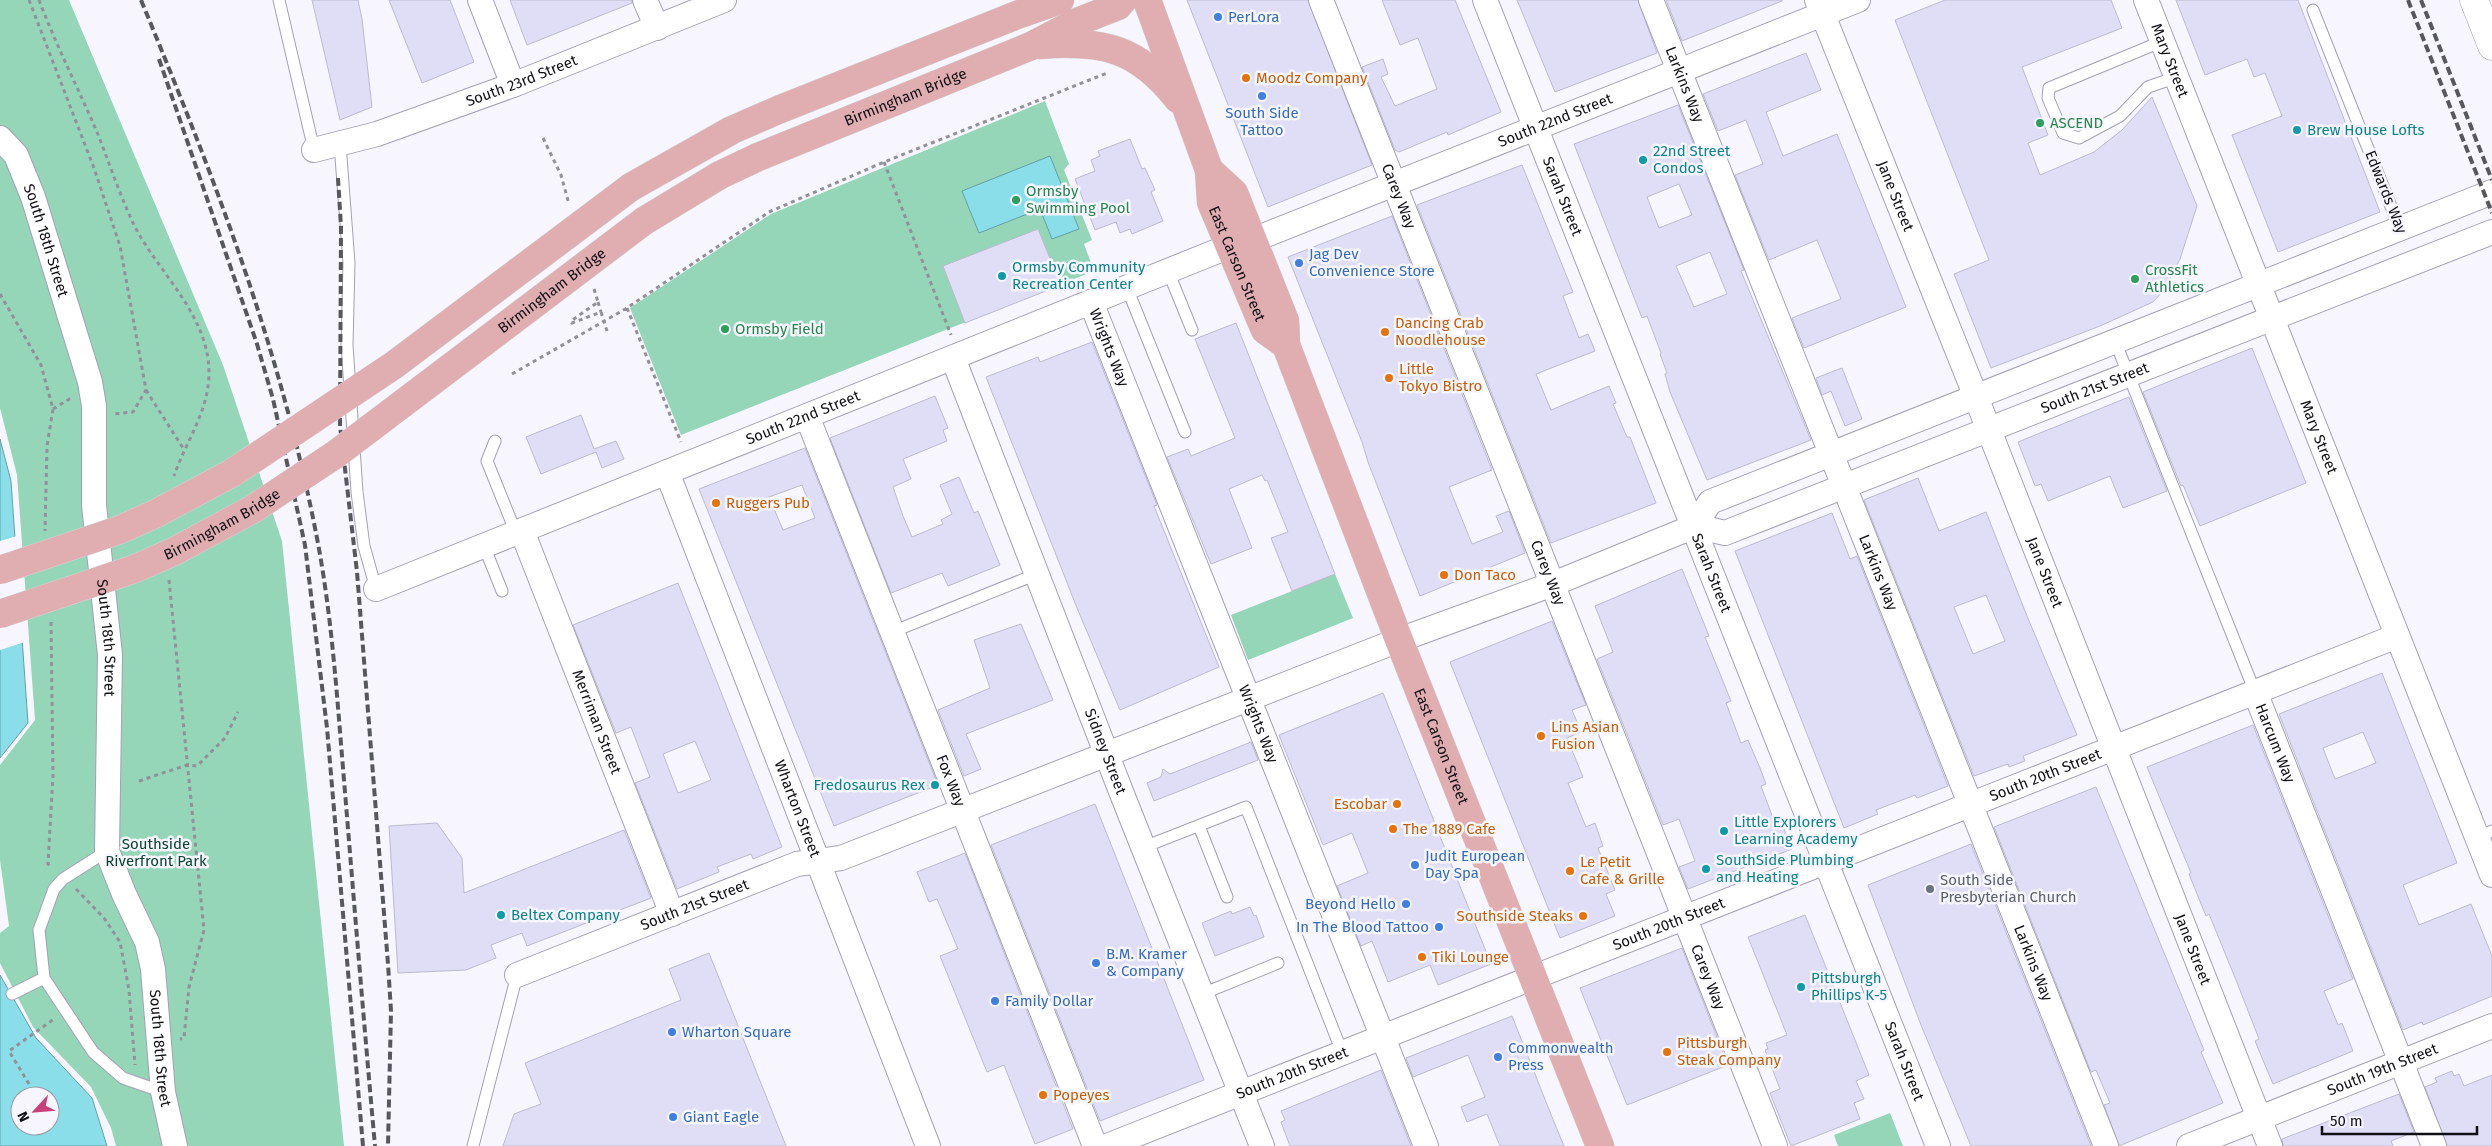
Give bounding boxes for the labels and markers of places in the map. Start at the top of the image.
place label: PerLora [1228,8,1280,26]
marker: PerLora [1212,11,1224,23]
place label: Moodz Company [1256,69,1368,87]
marker: Moodz Company [1240,72,1252,84]
marker: South Side Tattoo [1256,90,1268,102]
place label: South Side Tattoo [1225,104,1299,139]
place label: ASCEND [2050,114,2103,132]
marker: ASCEND [2034,117,2046,129]
place label: Brew House Lofts [2307,121,2425,139]
marker: Brew House Lofts [2291,124,2303,136]
place label: 22nd Street Condos [1653,142,1731,177]
marker: 22nd Street Condos [1637,154,1649,166]
place label: Ormsby Swimming Pool [1026,182,1130,217]
marker: Ormsby Swimming Pool [1010,194,1022,206]
place label: Jag Dev Convenience Store [1309,245,1435,280]
marker: Jag Dev Convenience Store [1293,257,1305,269]
place label: Ormsby Community Recreation Center [1012,258,1146,293]
place label: CrossFit Athletics [2145,261,2204,296]
marker: Ormsby Community Recreation Center [996,270,1008,282]
marker: CrossFit Athletics [2129,273,2141,285]
place label: Dancing Crab Noodlehouse [1395,314,1486,349]
place label: Ormsby Field [735,320,824,338]
marker: Ormsby Field [719,323,731,335]
marker: Dancing Crab Noodlehouse [1379,326,1391,338]
place label: Little Tokyo Bistro [1399,360,1482,395]
marker: Little Tokyo Bistro [1383,372,1395,384]
place label: Ruggers Pub [726,494,810,512]
marker: Ruggers Pub [710,497,722,509]
place label: Don Taco [1454,566,1516,584]
marker: Don Taco [1438,569,1450,581]
place label: Lins Asian Fusion [1551,718,1619,753]
marker: Lins Asian Fusion [1535,730,1547,742]
place label: Fredosaurus Rex [814,776,926,794]
marker: Fredosaurus Rex [929,779,941,791]
place label: Escobar [1334,795,1387,813]
marker: Escobar [1391,798,1403,810]
place label: Little Explorers Learning Academy [1734,813,1858,848]
place label: The 1889 Cafe [1403,820,1496,838]
marker: The 1889 Cafe [1387,823,1399,835]
marker: Little Explorers Learning Academy [1718,825,1730,837]
place label: Judit European Day Spa [1425,847,1525,882]
place label: SouthSide Plumbing and Heating [1716,851,1854,886]
place label: Le Petit Cafe & Grille [1580,853,1665,888]
marker: Judit European Day Spa [1409,859,1421,871]
marker: SouthSide Plumbing and Heating [1700,863,1712,875]
marker: Le Petit Cafe & Grille [1564,865,1576,877]
place label: South Side Presbyterian Church [1940,871,2077,906]
marker: South Side Presbyterian Church [1924,883,1936,895]
place label: Beyond Hello [1305,895,1396,913]
marker: Beyond Hello [1400,898,1412,910]
place label: Beltex Company [511,906,620,924]
place label: Southside Steaks [1457,907,1573,925]
marker: Beltex Company [495,909,507,921]
marker: Southside Steaks [1577,910,1589,922]
place label: In The Blood Tattoo [1296,918,1429,936]
marker: In The Blood Tattoo [1433,921,1445,933]
place label: B.M. Kramer & Company [1106,945,1187,980]
place label: Tiki Lounge [1432,948,1509,966]
marker: Tiki Lounge [1416,951,1428,963]
marker: B.M. Kramer & Company [1090,957,1102,969]
place label: Pittsburgh Phillips K-5 [1811,969,1887,1004]
marker: Pittsburgh Phillips K-5 [1795,981,1807,993]
place label: Family Dollar [1005,992,1094,1010]
marker: Family Dollar [989,995,1001,1007]
place label: Wharton Square [682,1023,791,1041]
marker: Wharton Square [666,1026,678,1038]
place label: Pittsburgh Steak Company [1677,1034,1782,1069]
place label: Commonwealth Press [1508,1039,1614,1074]
marker: Pittsburgh Steak Company [1661,1046,1673,1058]
marker: Commonwealth Press [1492,1051,1504,1063]
place label: Popeyes [1053,1086,1110,1104]
marker: Popeyes [1037,1089,1049,1101]
place label: Giant Eagle [683,1108,759,1126]
marker: Giant Eagle [667,1111,679,1123]

